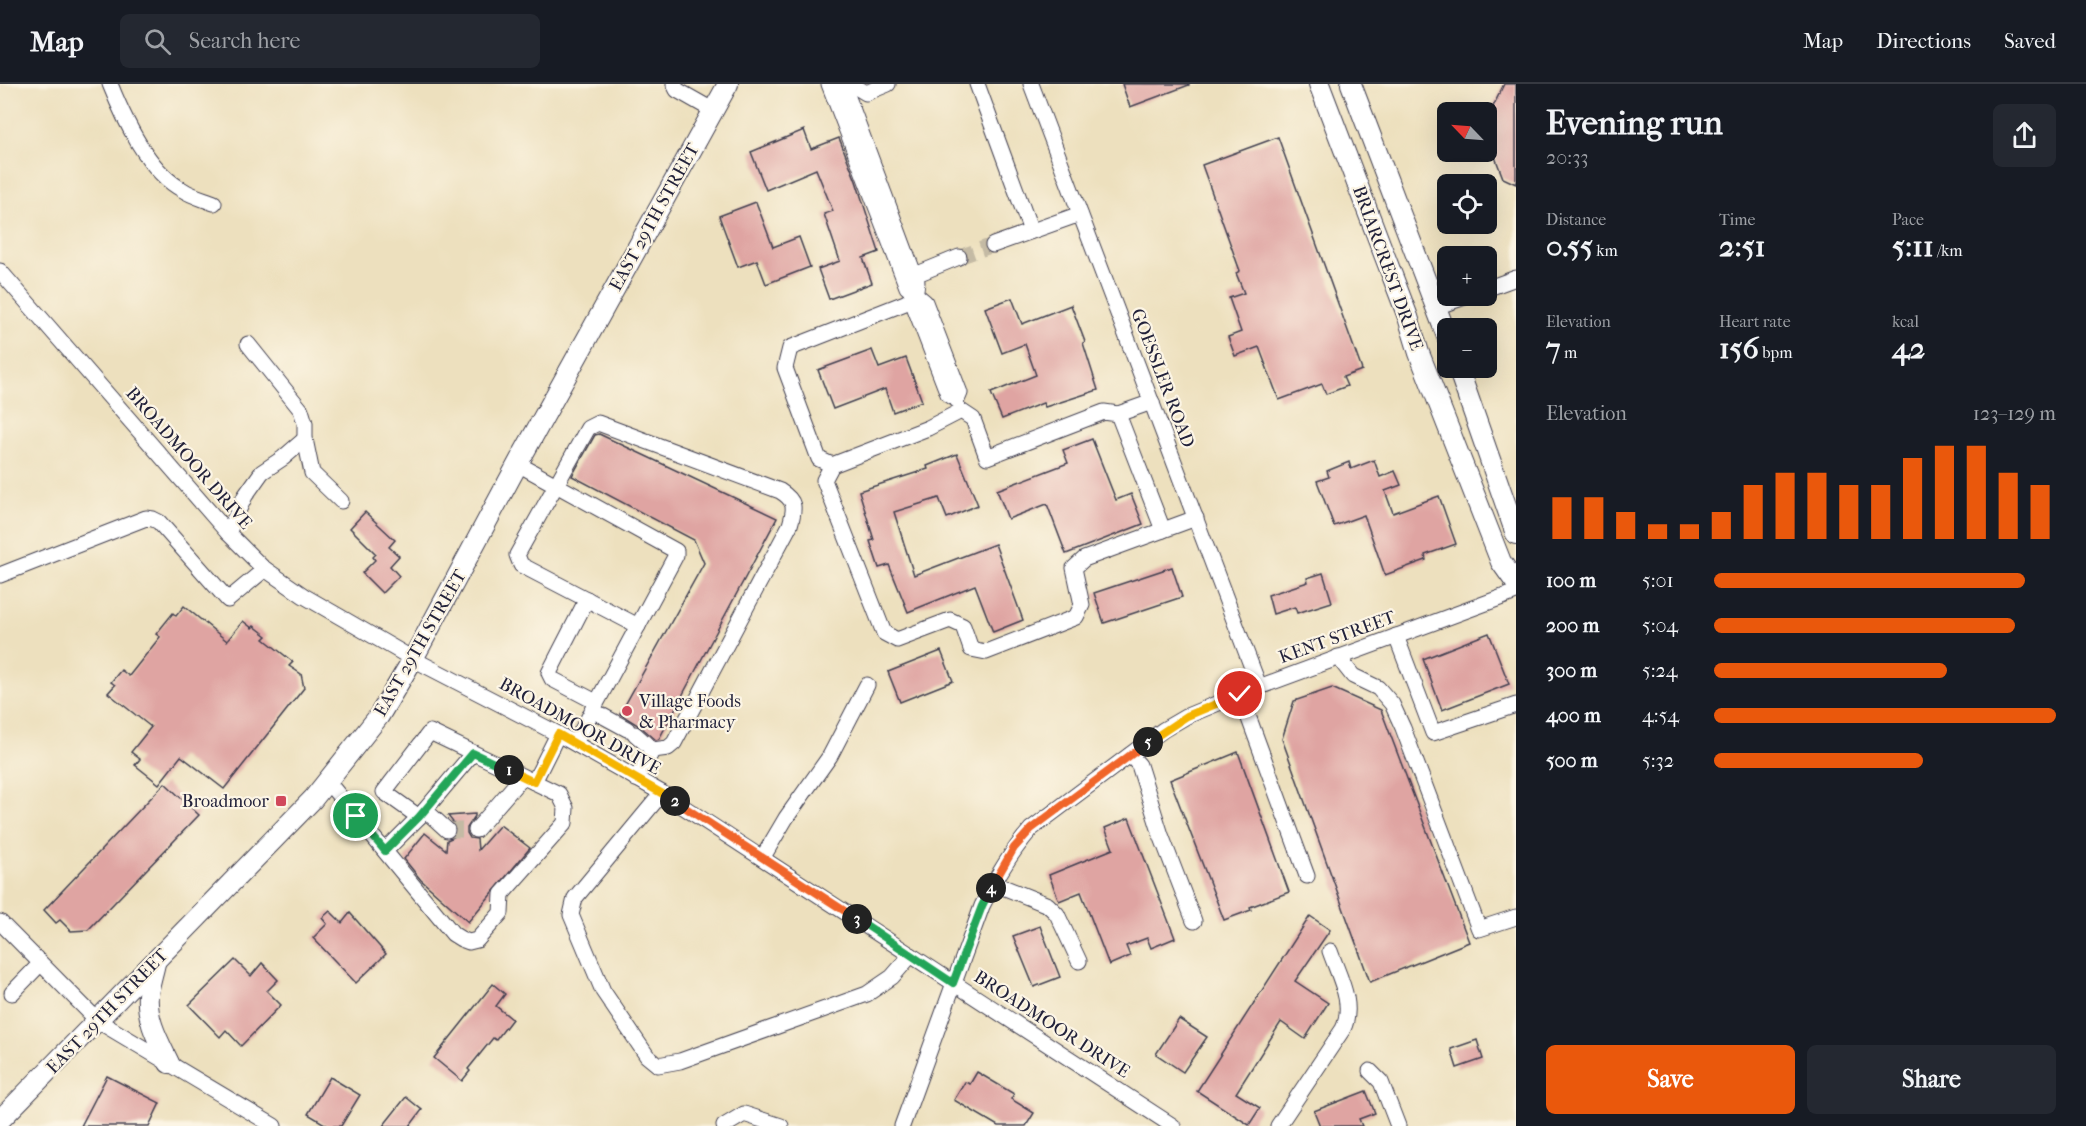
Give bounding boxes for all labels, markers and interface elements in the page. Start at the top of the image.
search box [120,14,540,68]
text: Map [30,25,84,58]
icon: search [141,25,174,58]
text: Search here [189,28,300,54]
text: Map [1803,29,1843,53]
text: Directions [1876,29,1971,53]
text: Saved [2004,29,2056,53]
north arrow [1437,102,1497,162]
map controls [1437,102,1497,378]
text: Evening run [1546,104,1723,143]
button: share [1993,104,2056,167]
street label: EAST 29TH STREET [605,139,704,295]
text: 20:33 [1546,146,1589,169]
button: locate [1437,174,1497,234]
street label: BRIARCREST DRIVE [1348,183,1427,353]
text: Distance [1546,210,1606,229]
text: Time [1719,210,1755,229]
text: Pace [1892,210,1924,229]
text: 0.55 [1546,229,1593,264]
text: 2:51 [1719,229,1765,264]
text: 5:11 [1892,229,1934,264]
text: km [1593,241,1618,260]
text: /km [1934,241,1963,260]
button: + [1437,246,1497,306]
street label: GOESSLER ROAD [1126,306,1199,451]
text: Elevation [1546,312,1611,331]
text: Heart rate [1719,312,1791,331]
text: kcal [1892,312,1919,331]
button: − [1437,318,1497,378]
text: 7 [1546,331,1560,366]
text: 156 [1719,331,1759,366]
text: 42 [1892,331,1925,366]
text: m [1560,343,1577,362]
text: bpm [1759,343,1793,362]
street label: BROADMOOR DRIVE [121,383,256,534]
text: Elevation [1546,402,1627,425]
text: 123–129 m [1973,402,2056,425]
street label: EAST 29TH STREET [370,566,471,720]
text: 100 m [1546,569,1596,592]
text: 5:01 [1642,569,1674,592]
street label: KENT STREET [1276,606,1399,668]
text: 200 m [1546,614,1599,637]
text: 5:04 [1642,614,1678,637]
text: 300 m [1546,659,1597,682]
text: 5:24 [1642,659,1678,682]
pin [1214,668,1265,719]
street label: BROADMOOR DRIVE [495,673,664,780]
icon: check [1223,677,1256,710]
place label: Village Foods & Pharmacy [638,691,741,733]
marker: Village Foods & Pharmacy [620,704,634,718]
text: 400 m [1546,704,1601,727]
text: 4:54 [1642,704,1679,727]
pin: 5 [1133,727,1163,757]
text: 5 [1145,732,1151,751]
text: 500 m [1546,749,1598,772]
text: 5:32 [1642,749,1674,772]
pin: 1 [494,755,524,785]
text: 1 [506,760,512,779]
pin: 2 [660,786,690,816]
pin [330,790,381,841]
place label: Broadmoor [182,791,269,812]
text: 2 [671,791,679,810]
marker: Broadmoor [274,794,288,808]
icon: arrive [339,799,372,832]
pin: 4 [976,873,1006,903]
text: 4 [986,878,996,897]
pin: 3 [842,904,872,934]
text: 3 [854,909,860,928]
street label: EAST 29TH STREET [42,944,173,1078]
street label: BROADMOOR DRIVE [970,966,1133,1083]
button: Save [1546,1045,1795,1114]
button: Share [1807,1045,2056,1114]

